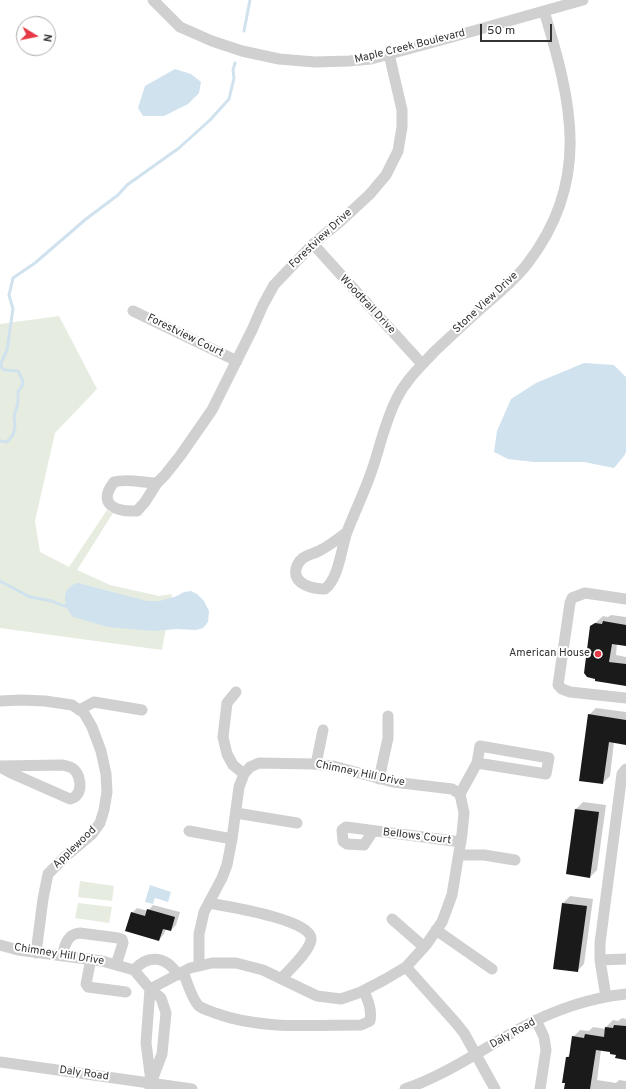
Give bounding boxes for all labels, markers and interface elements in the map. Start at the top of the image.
north arrow [16,16,56,56]
scale bar [482,16,554,42]
text: 50 m [487,23,515,39]
street label: Maple Creek Boulevard [353,27,467,67]
text: N [39,33,54,43]
street label: Forestview Drive [287,207,355,271]
street label: Stone View Drive [451,270,521,336]
street label: Woodtrail Drive [336,273,398,337]
street label: Forestview Court [145,312,225,360]
place label: American House [509,647,590,661]
marker: American House [593,649,603,659]
street label: Chimney Hill Drive [314,758,406,790]
street label: Applewood [51,824,99,872]
street label: Bellows Court [382,826,452,848]
street label: Chimney Hill Drive [13,941,105,969]
street label: Daly Road [488,1016,538,1052]
street label: Daly Road [58,1064,110,1084]

